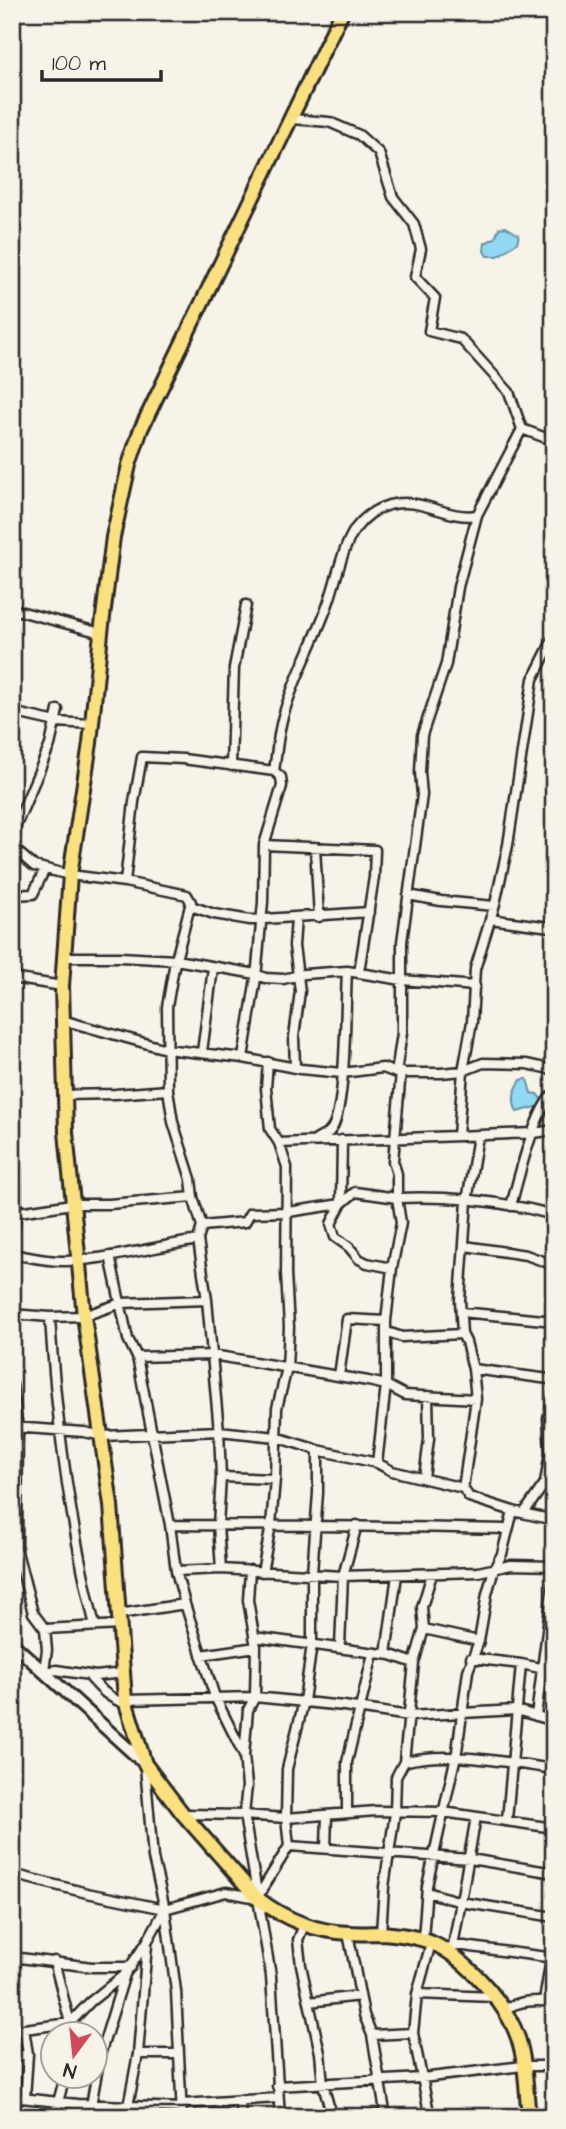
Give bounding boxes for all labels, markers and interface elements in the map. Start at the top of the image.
scale bar [42,38,161,82]
text: 100 m [52,49,107,78]
north arrow [38,2021,108,2090]
text: N [61,2055,79,2085]

